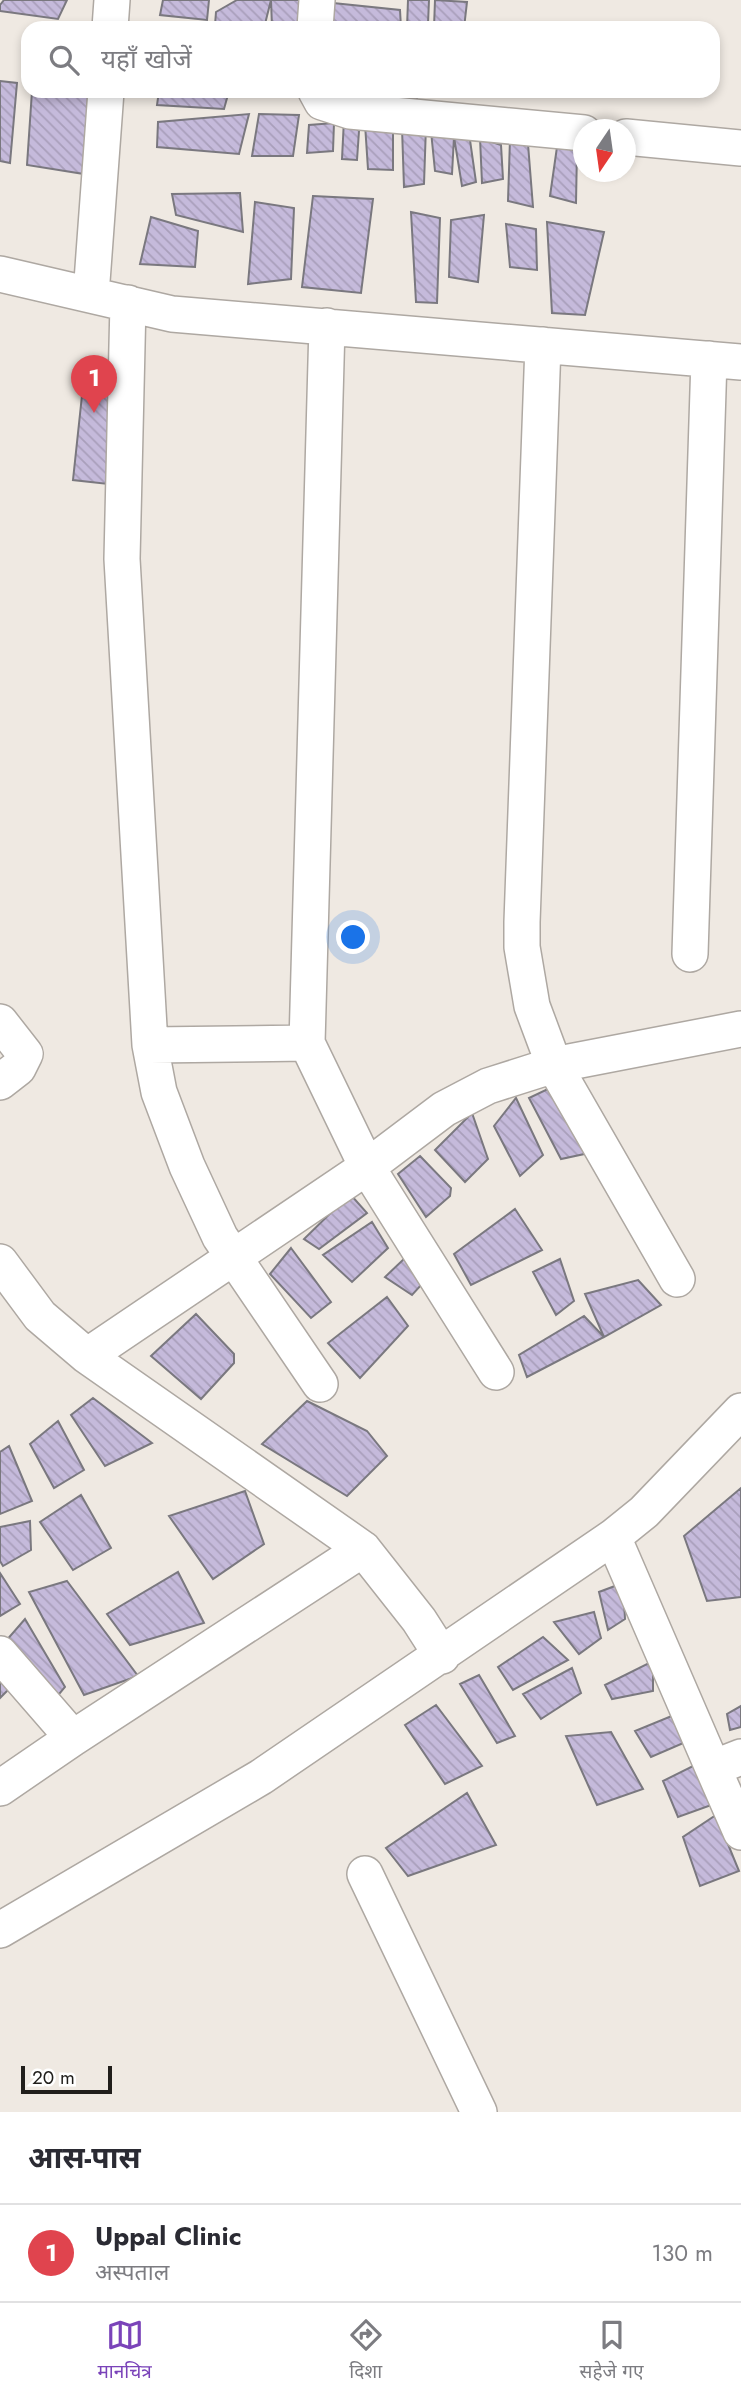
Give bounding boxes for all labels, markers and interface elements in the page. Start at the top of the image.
search box [21,21,720,98]
text: यहाँ खोजें [101,40,192,78]
icon: search [45,41,83,79]
north arrow [573,119,636,182]
pin: 1 [71,355,117,413]
your location [336,920,370,954]
scale bar [21,2063,112,2095]
text: 20 m [32,2064,75,2091]
text: आस-पास [28,2136,141,2179]
text: Uppal Clinic [95,2217,242,2255]
text: 1 [45,2236,57,2270]
text: 130 m [651,2236,713,2270]
text: अस्पताल [95,2255,169,2289]
tab: मानचित्र [97,2316,152,2386]
tab: दिशा [347,2316,385,2386]
tab: सहेजे गए [580,2316,644,2386]

